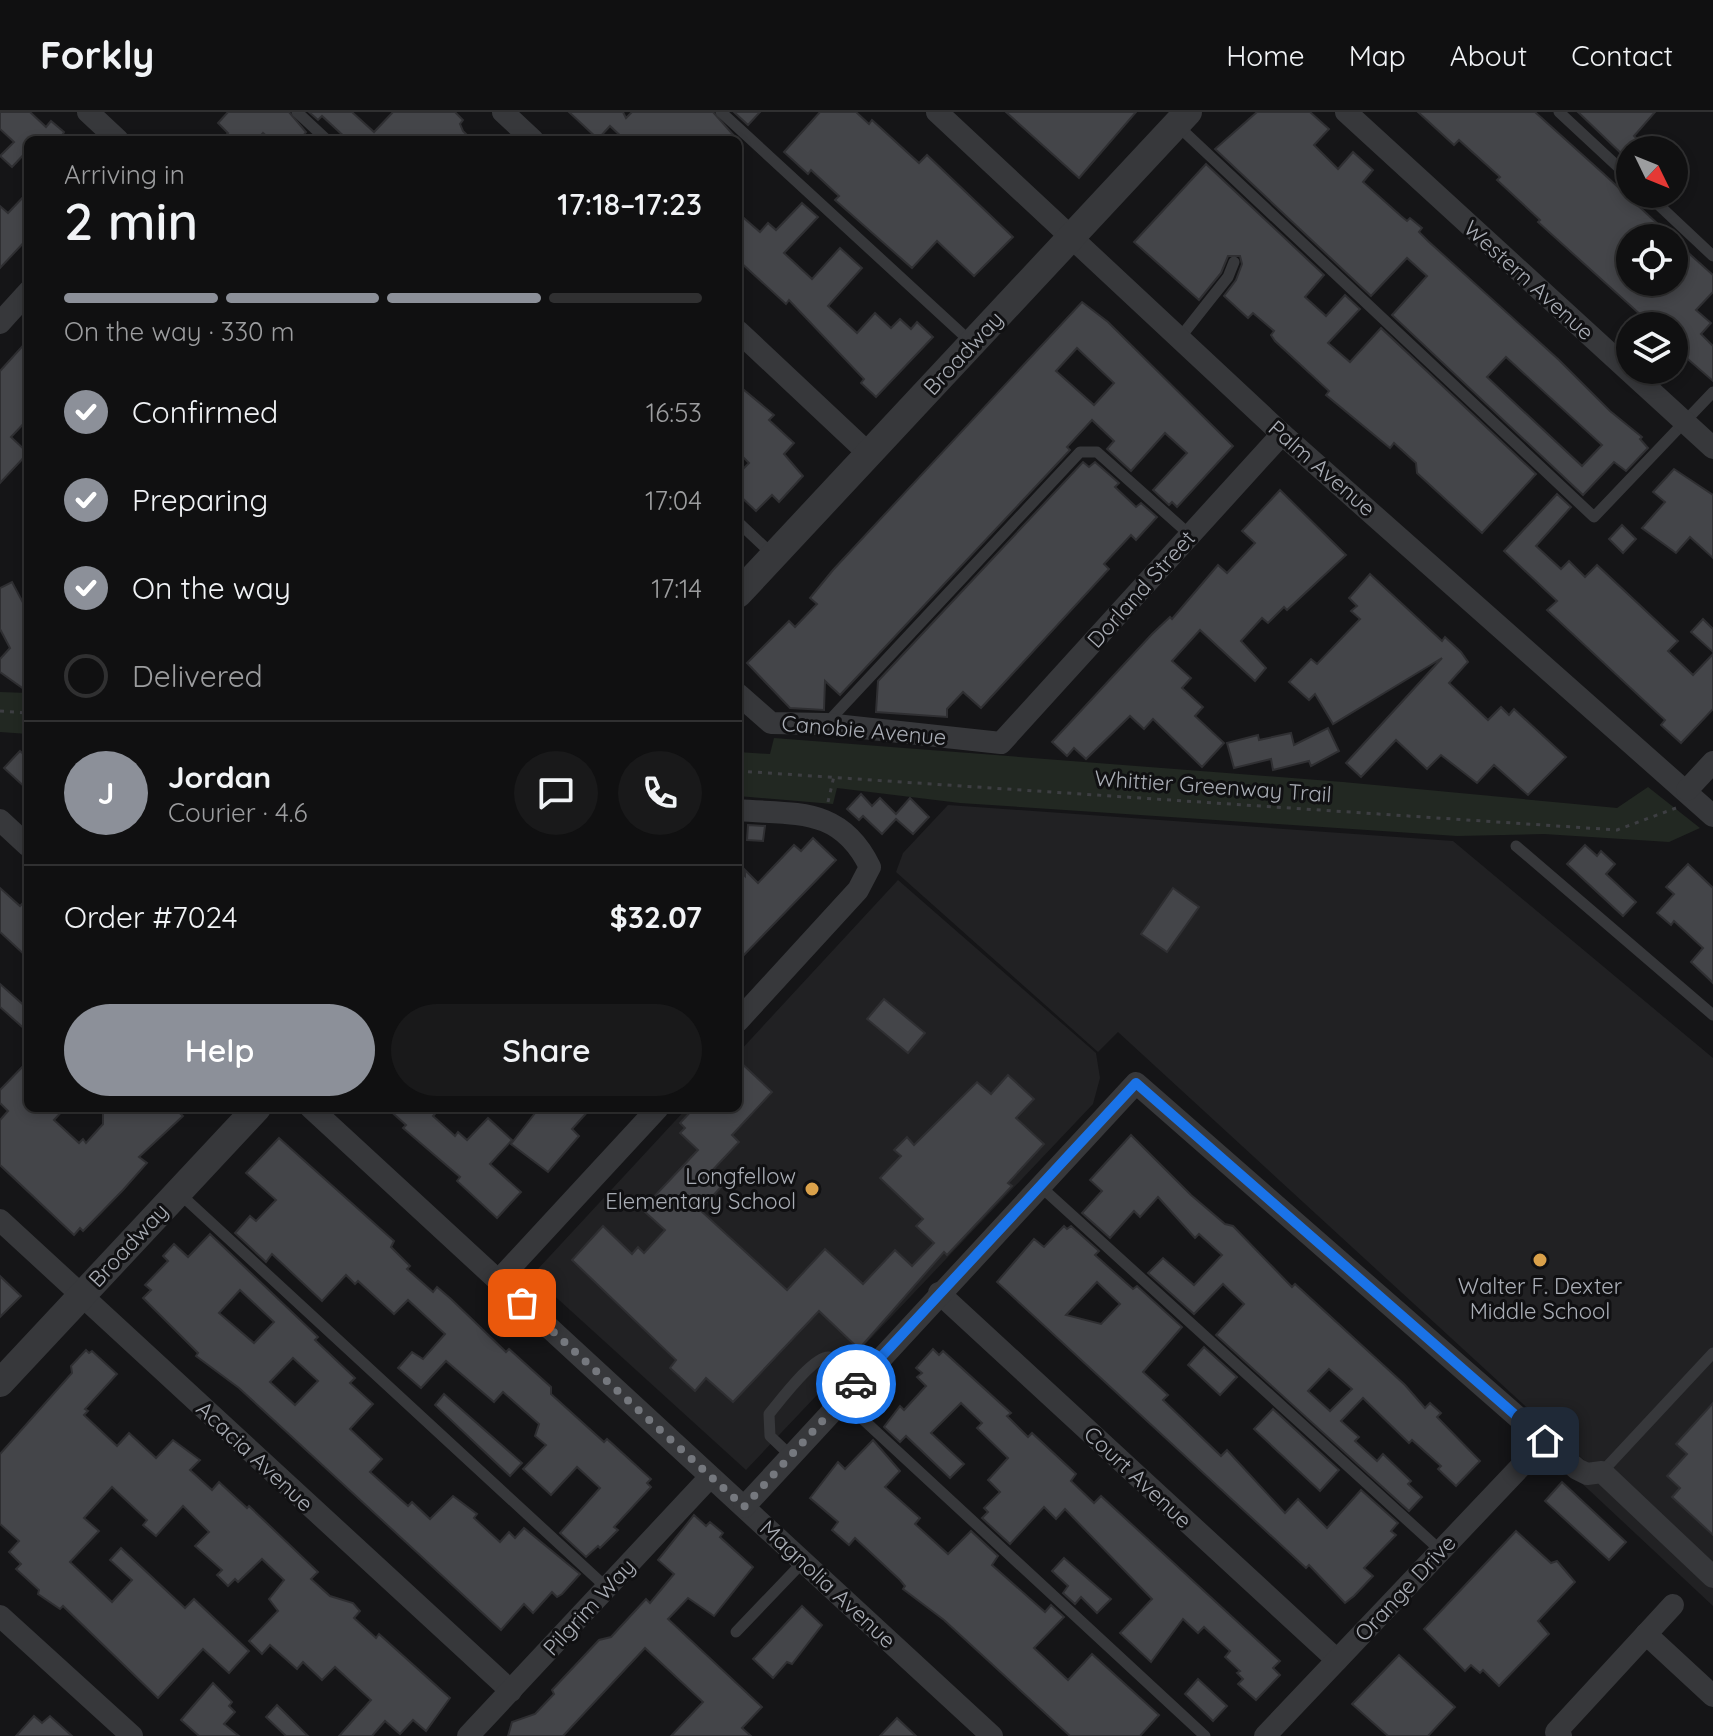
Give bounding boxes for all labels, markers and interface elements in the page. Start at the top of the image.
text: Forkly [40,31,154,79]
text: Home [1226,38,1305,73]
text: Map [1349,38,1406,73]
text: About [1450,38,1527,73]
text: Contact [1571,38,1673,73]
north arrow [1616,136,1688,208]
map controls [1616,136,1688,384]
text: Arriving in [64,158,185,191]
text: 17:18–17:23 [557,185,702,223]
text: 2 min [64,188,198,253]
street label: Western Avenue [1458,214,1600,346]
button: locate [1616,224,1688,296]
street label: Broadway [917,305,1009,401]
button: layers [1616,312,1688,384]
text: On the way · 330 m [64,315,294,348]
icon: check [64,390,108,434]
text: Confirmed [132,393,278,431]
text: 16:53 [646,396,702,429]
street label: Palm Avenue [1263,414,1381,522]
icon: check [64,478,108,522]
text: Preparing [132,481,268,519]
text: 17:04 [645,484,702,517]
street label: Dorland Street [1081,525,1201,653]
icon: check [64,566,108,610]
text: On the way [132,569,291,607]
text: 17:14 [651,572,702,605]
text: Delivered [132,657,263,695]
street label: Canobie Avenue [780,709,948,751]
button: chat [514,751,598,835]
button: phone [618,751,702,835]
text: Jordan [168,758,271,796]
street label: Whittier Greenway Trail [1094,764,1332,808]
text: J [98,774,114,812]
text: Courier · 4.6 [168,796,307,829]
text: Order #7024 [64,898,238,936]
text: $32.07 [610,898,702,936]
button: Help [64,1004,375,1096]
button: Share [391,1004,702,1096]
place label: Longfellow Elementary School [605,1162,796,1215]
marker: Longfellow Elementary School [803,1180,821,1198]
street label: Broadway [82,1197,174,1293]
marker: Walter F. Dexter Middle School [1531,1251,1549,1269]
pin [488,1269,556,1337]
place label: Walter F. Dexter Middle School [1458,1272,1623,1325]
icon: bag [500,1281,544,1325]
courier [816,1344,896,1424]
icon: car [834,1362,878,1406]
street label: Acacia Avenue [191,1395,319,1517]
pin [1511,1407,1579,1475]
icon: home [1523,1419,1567,1463]
street label: Court Avenue [1078,1420,1198,1534]
street label: Magnolia Avenue [754,1514,902,1654]
street label: Orange Drive [1348,1529,1462,1647]
street label: Pilgrim Way [537,1553,641,1661]

